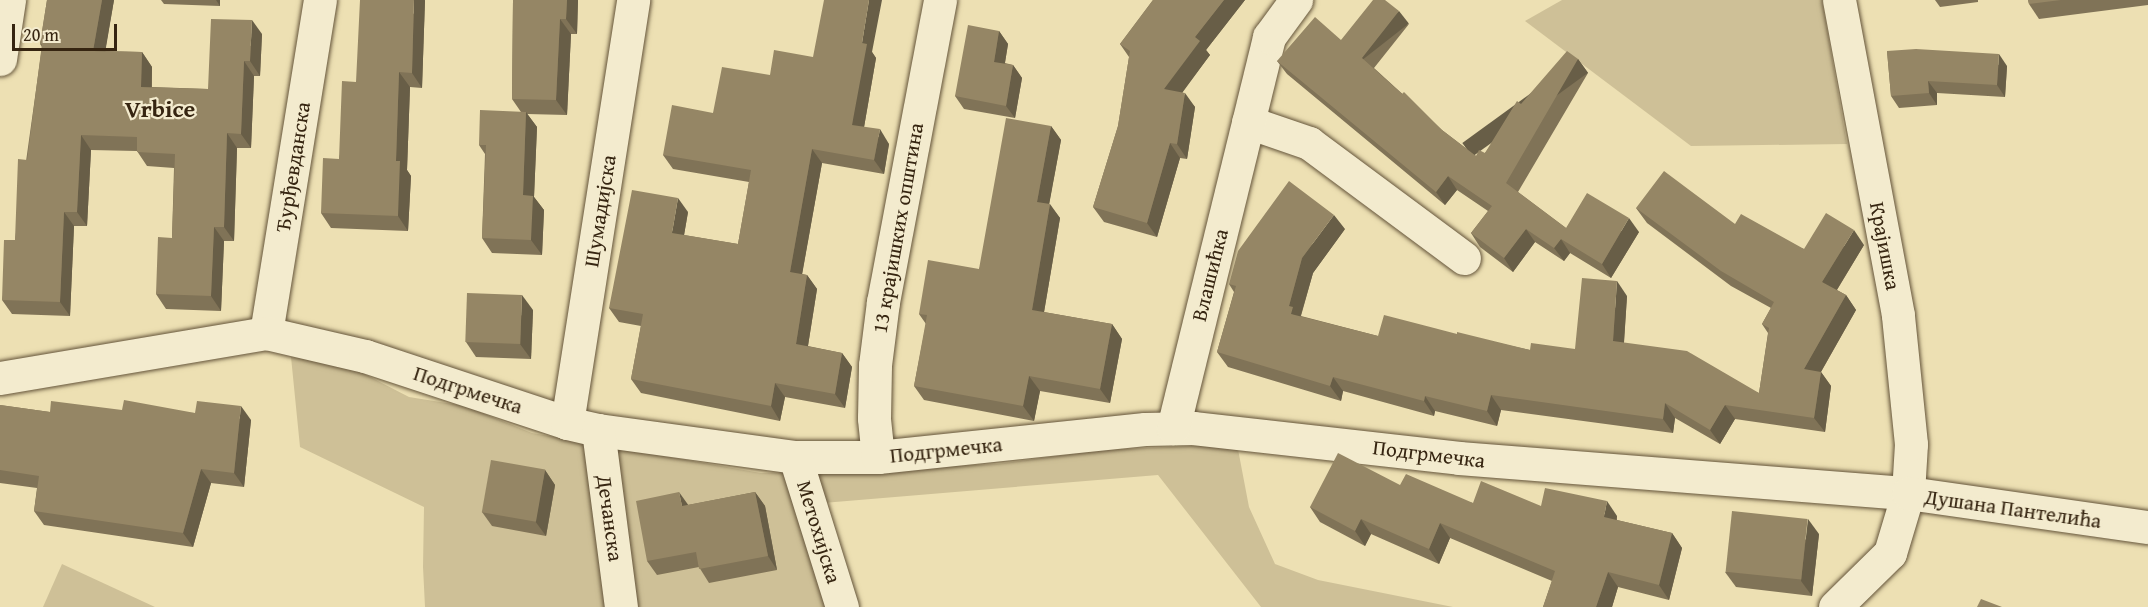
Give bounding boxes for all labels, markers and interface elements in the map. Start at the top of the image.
scale bar [15,12,120,50]
text: 20 m [23,21,59,48]
district label: Vrbice [125,95,195,123]
street label: Ђурђевданска [270,100,316,234]
street label: 13 крајишких општина [867,121,929,335]
street label: Шумадијска [579,153,621,269]
street label: Крајишка [1864,200,1906,292]
street label: Влашићка [1186,226,1234,324]
street label: Подгрмечка [410,361,526,419]
street label: Подгрмечка [889,432,1003,468]
street label: Подгрмечка [1371,435,1487,473]
street label: Дечанска [591,473,629,563]
street label: Метохијска [791,477,847,587]
street label: Душана Пантелића [1923,484,2103,534]

